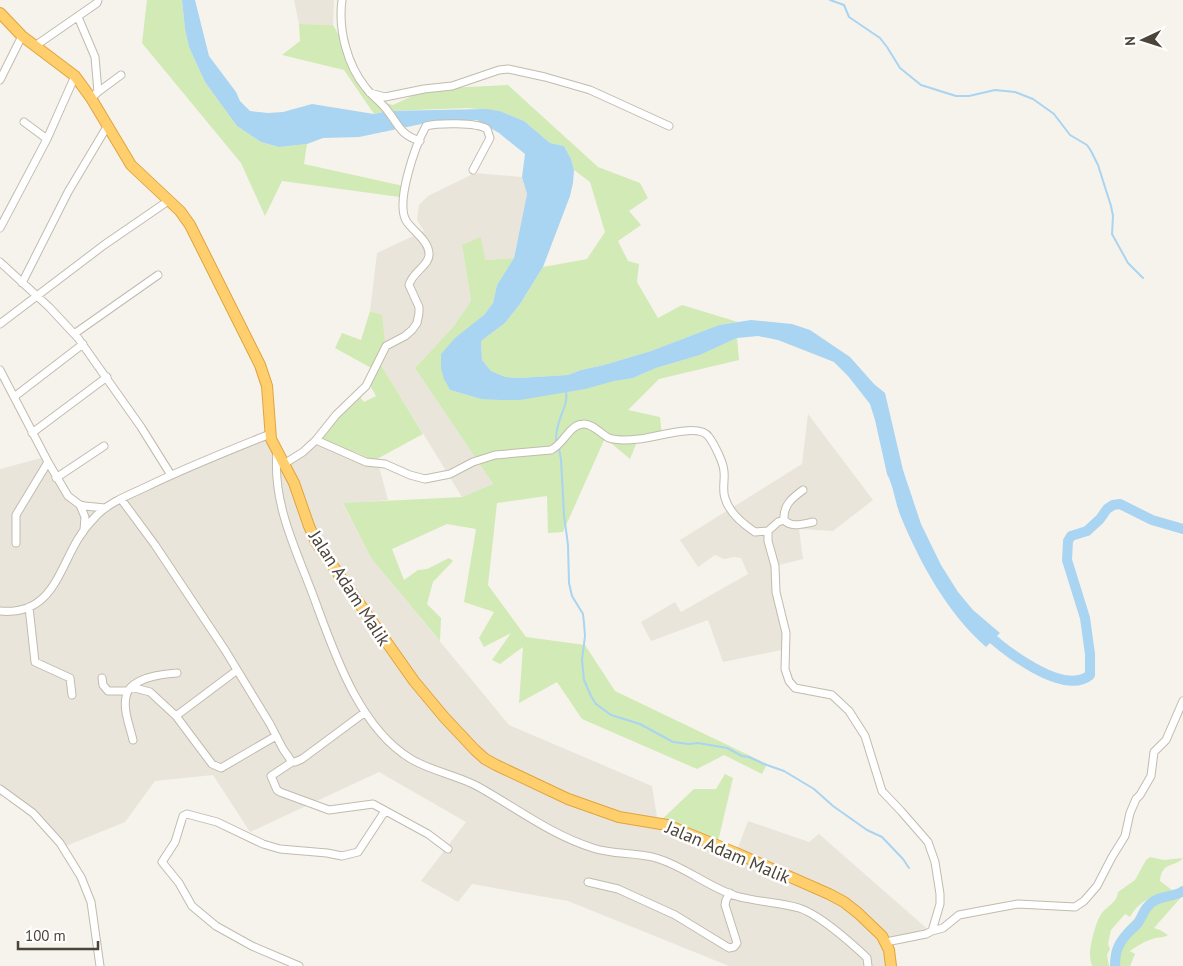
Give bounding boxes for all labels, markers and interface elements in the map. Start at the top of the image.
north arrow [1118,15,1168,65]
text: N [1121,36,1139,46]
street label: Jalan Adam Malik [304,525,396,650]
street label: Jalan Adam Malik [661,815,794,889]
scale bar [18,918,98,950]
text: 100 m [25,926,66,945]

